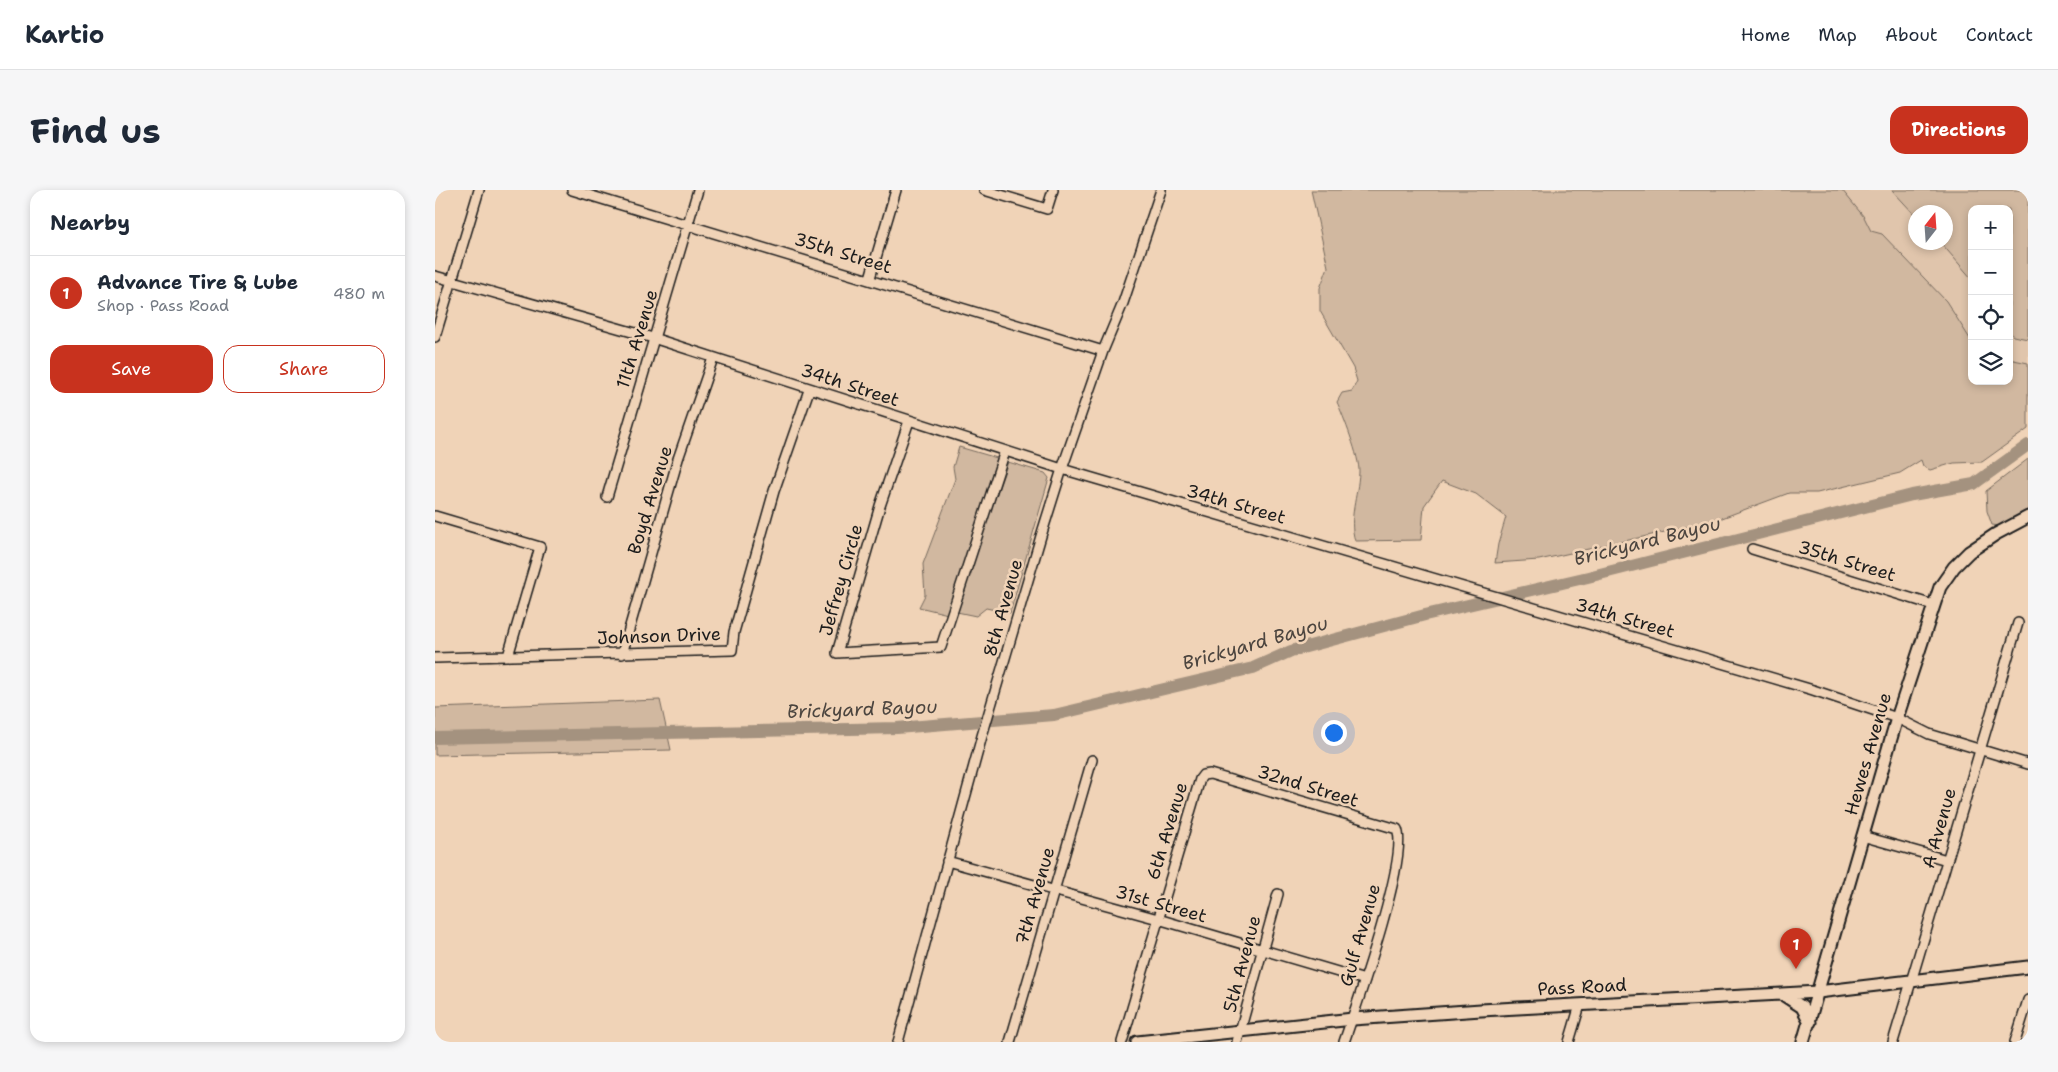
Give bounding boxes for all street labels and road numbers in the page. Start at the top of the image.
street label: 35th Street [791,227,895,279]
street label: 11th Avenue [611,287,663,391]
street label: 34th Street [798,358,902,412]
street label: Boyd Avenue [622,443,678,557]
street label: 34th Street [1184,478,1289,530]
street label: Jeffrey Circle [814,521,868,639]
street label: 35th Street [1795,535,1899,587]
street label: 8th Avenue [978,556,1028,660]
street label: 34th Street [1573,592,1678,644]
street label: Johnson Drive [597,622,721,650]
street label: Hewes Avenue [1839,690,1897,818]
street label: 32nd Street [1254,759,1362,813]
street label: 6th Avenue [1141,779,1193,883]
street label: A Avenue [1916,785,1962,871]
street label: 7th Avenue [1010,844,1060,948]
street label: 31st Street [1113,880,1210,929]
street label: Gulf Avenue [1334,881,1386,989]
street label: 5th Avenue [1218,913,1266,1015]
street label: Pass Road [1537,973,1627,1001]

